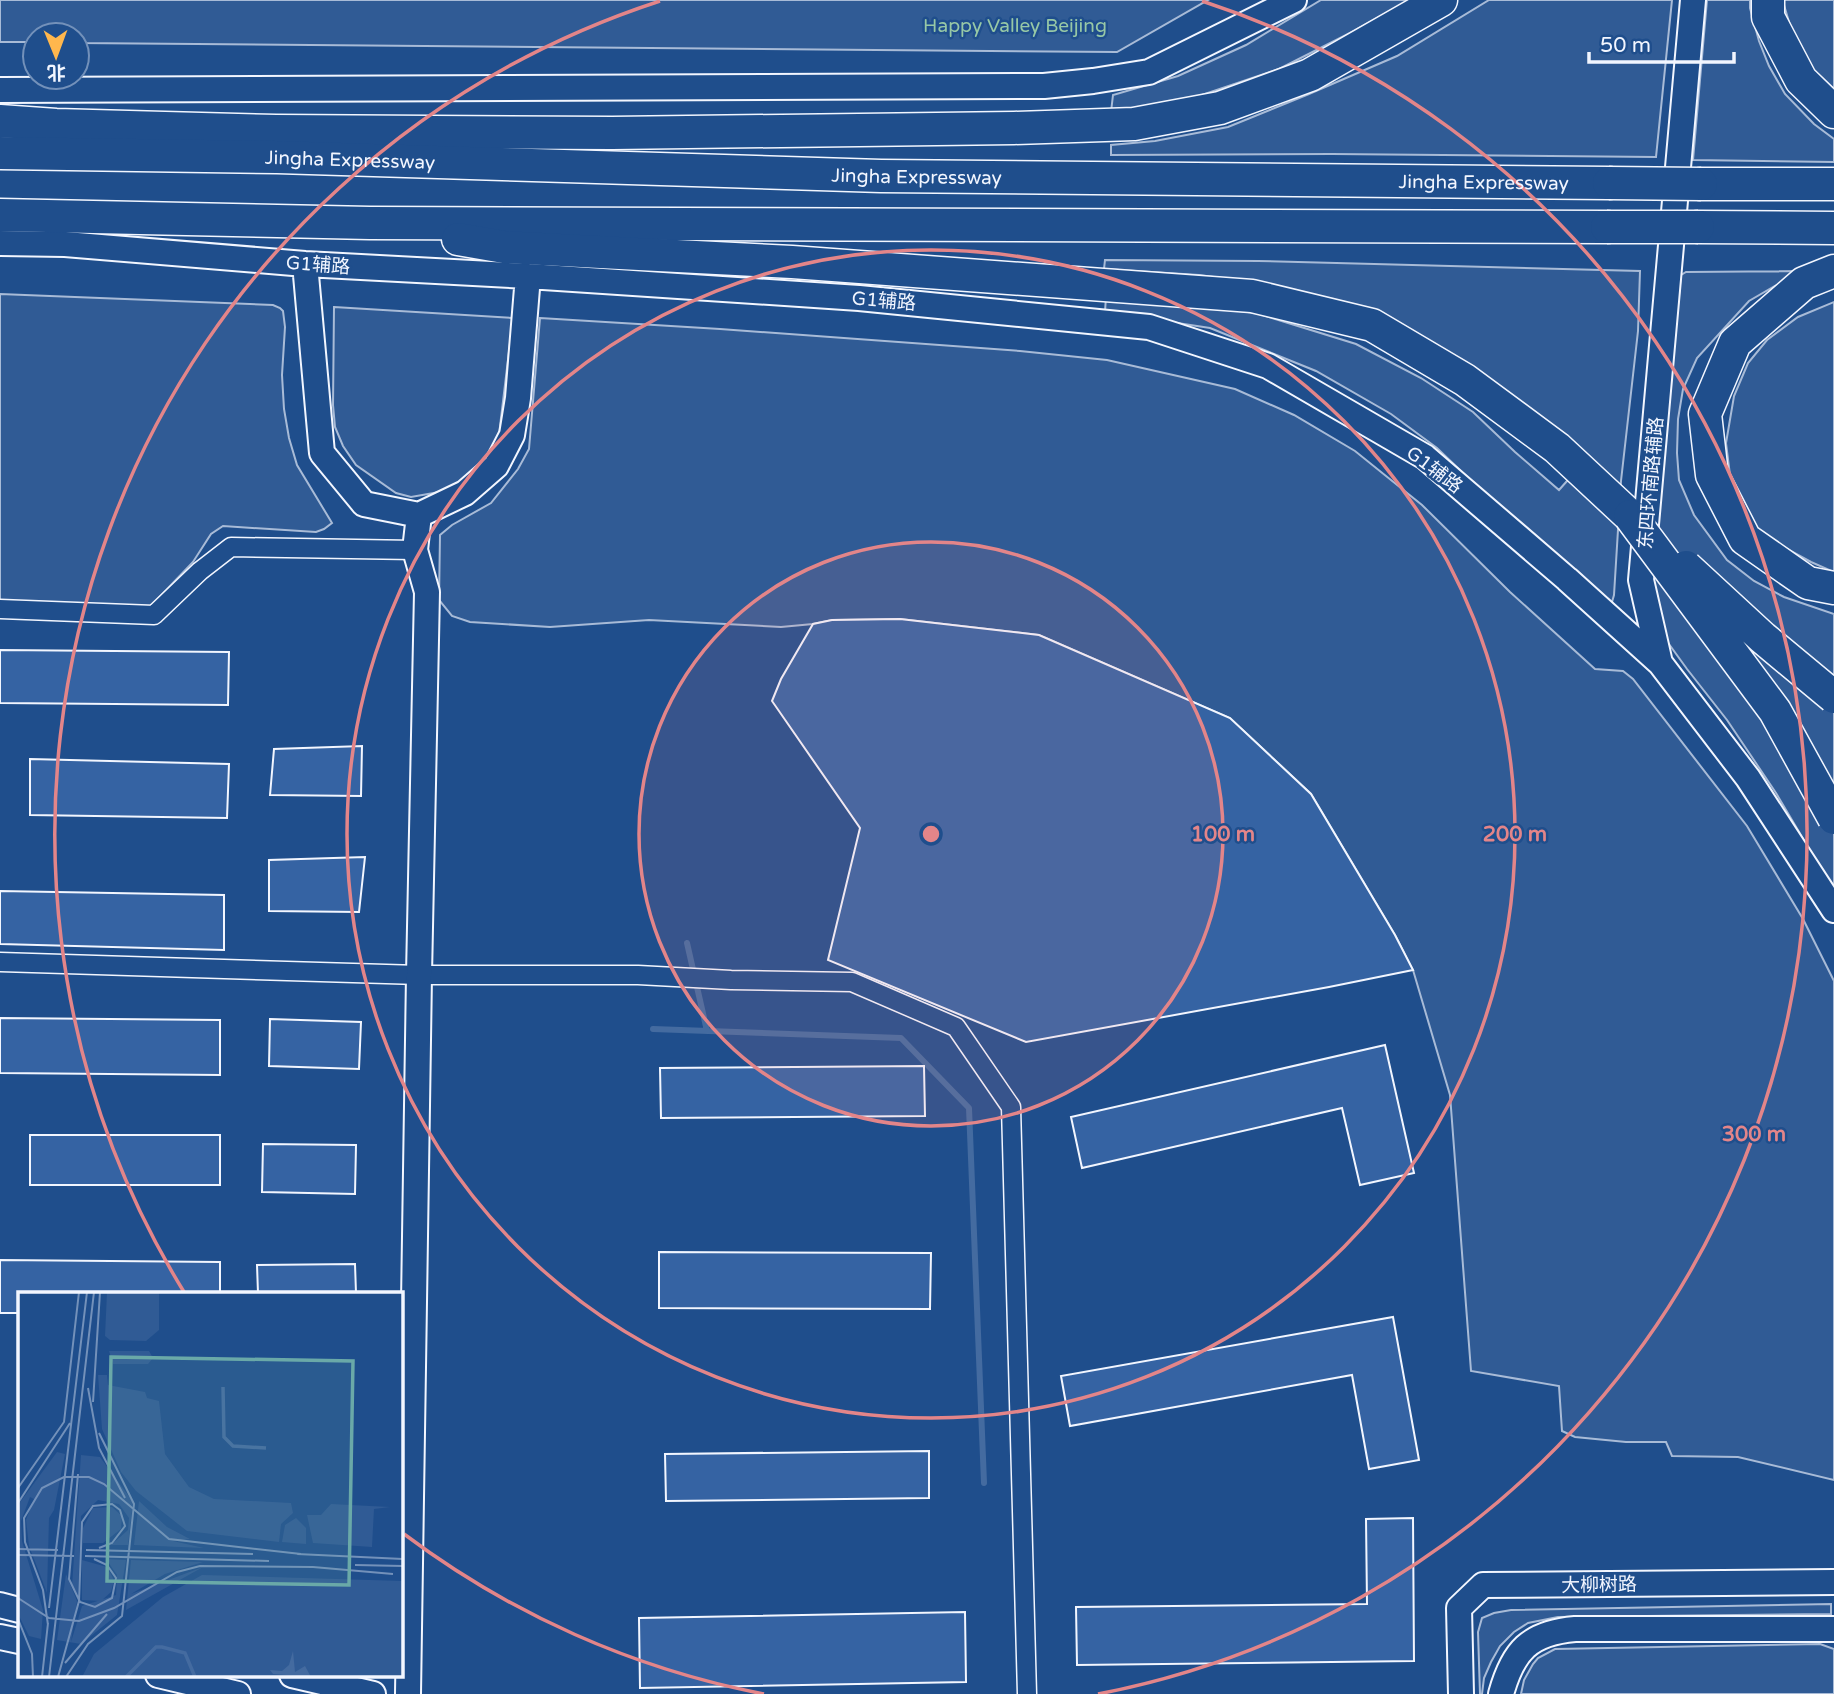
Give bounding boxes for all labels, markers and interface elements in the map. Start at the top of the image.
park label: Happy Valley Beijing [923,15,1107,37]
north arrow [21,21,91,91]
scale bar [1589,21,1734,65]
text: 50 m [1600,33,1651,58]
text: 北 [47,61,66,83]
street label: Jingha Expressway [265,147,435,174]
street label: Jingha Expressway [831,164,1002,189]
street label: Jingha Expressway [1398,171,1569,195]
street label: G1辅路 [285,252,351,278]
street label: G1辅路 [851,287,917,315]
street label: 东四环南路辅路 [1634,416,1668,550]
street label: G1辅路 [1402,442,1467,498]
centre of rings [919,822,943,846]
text: 100 m [1191,822,1255,847]
text: 200 m [1483,822,1547,847]
text: 300 m [1722,1122,1786,1147]
inset map [18,1292,402,1676]
street label: 大柳树路 [1561,1573,1637,1597]

